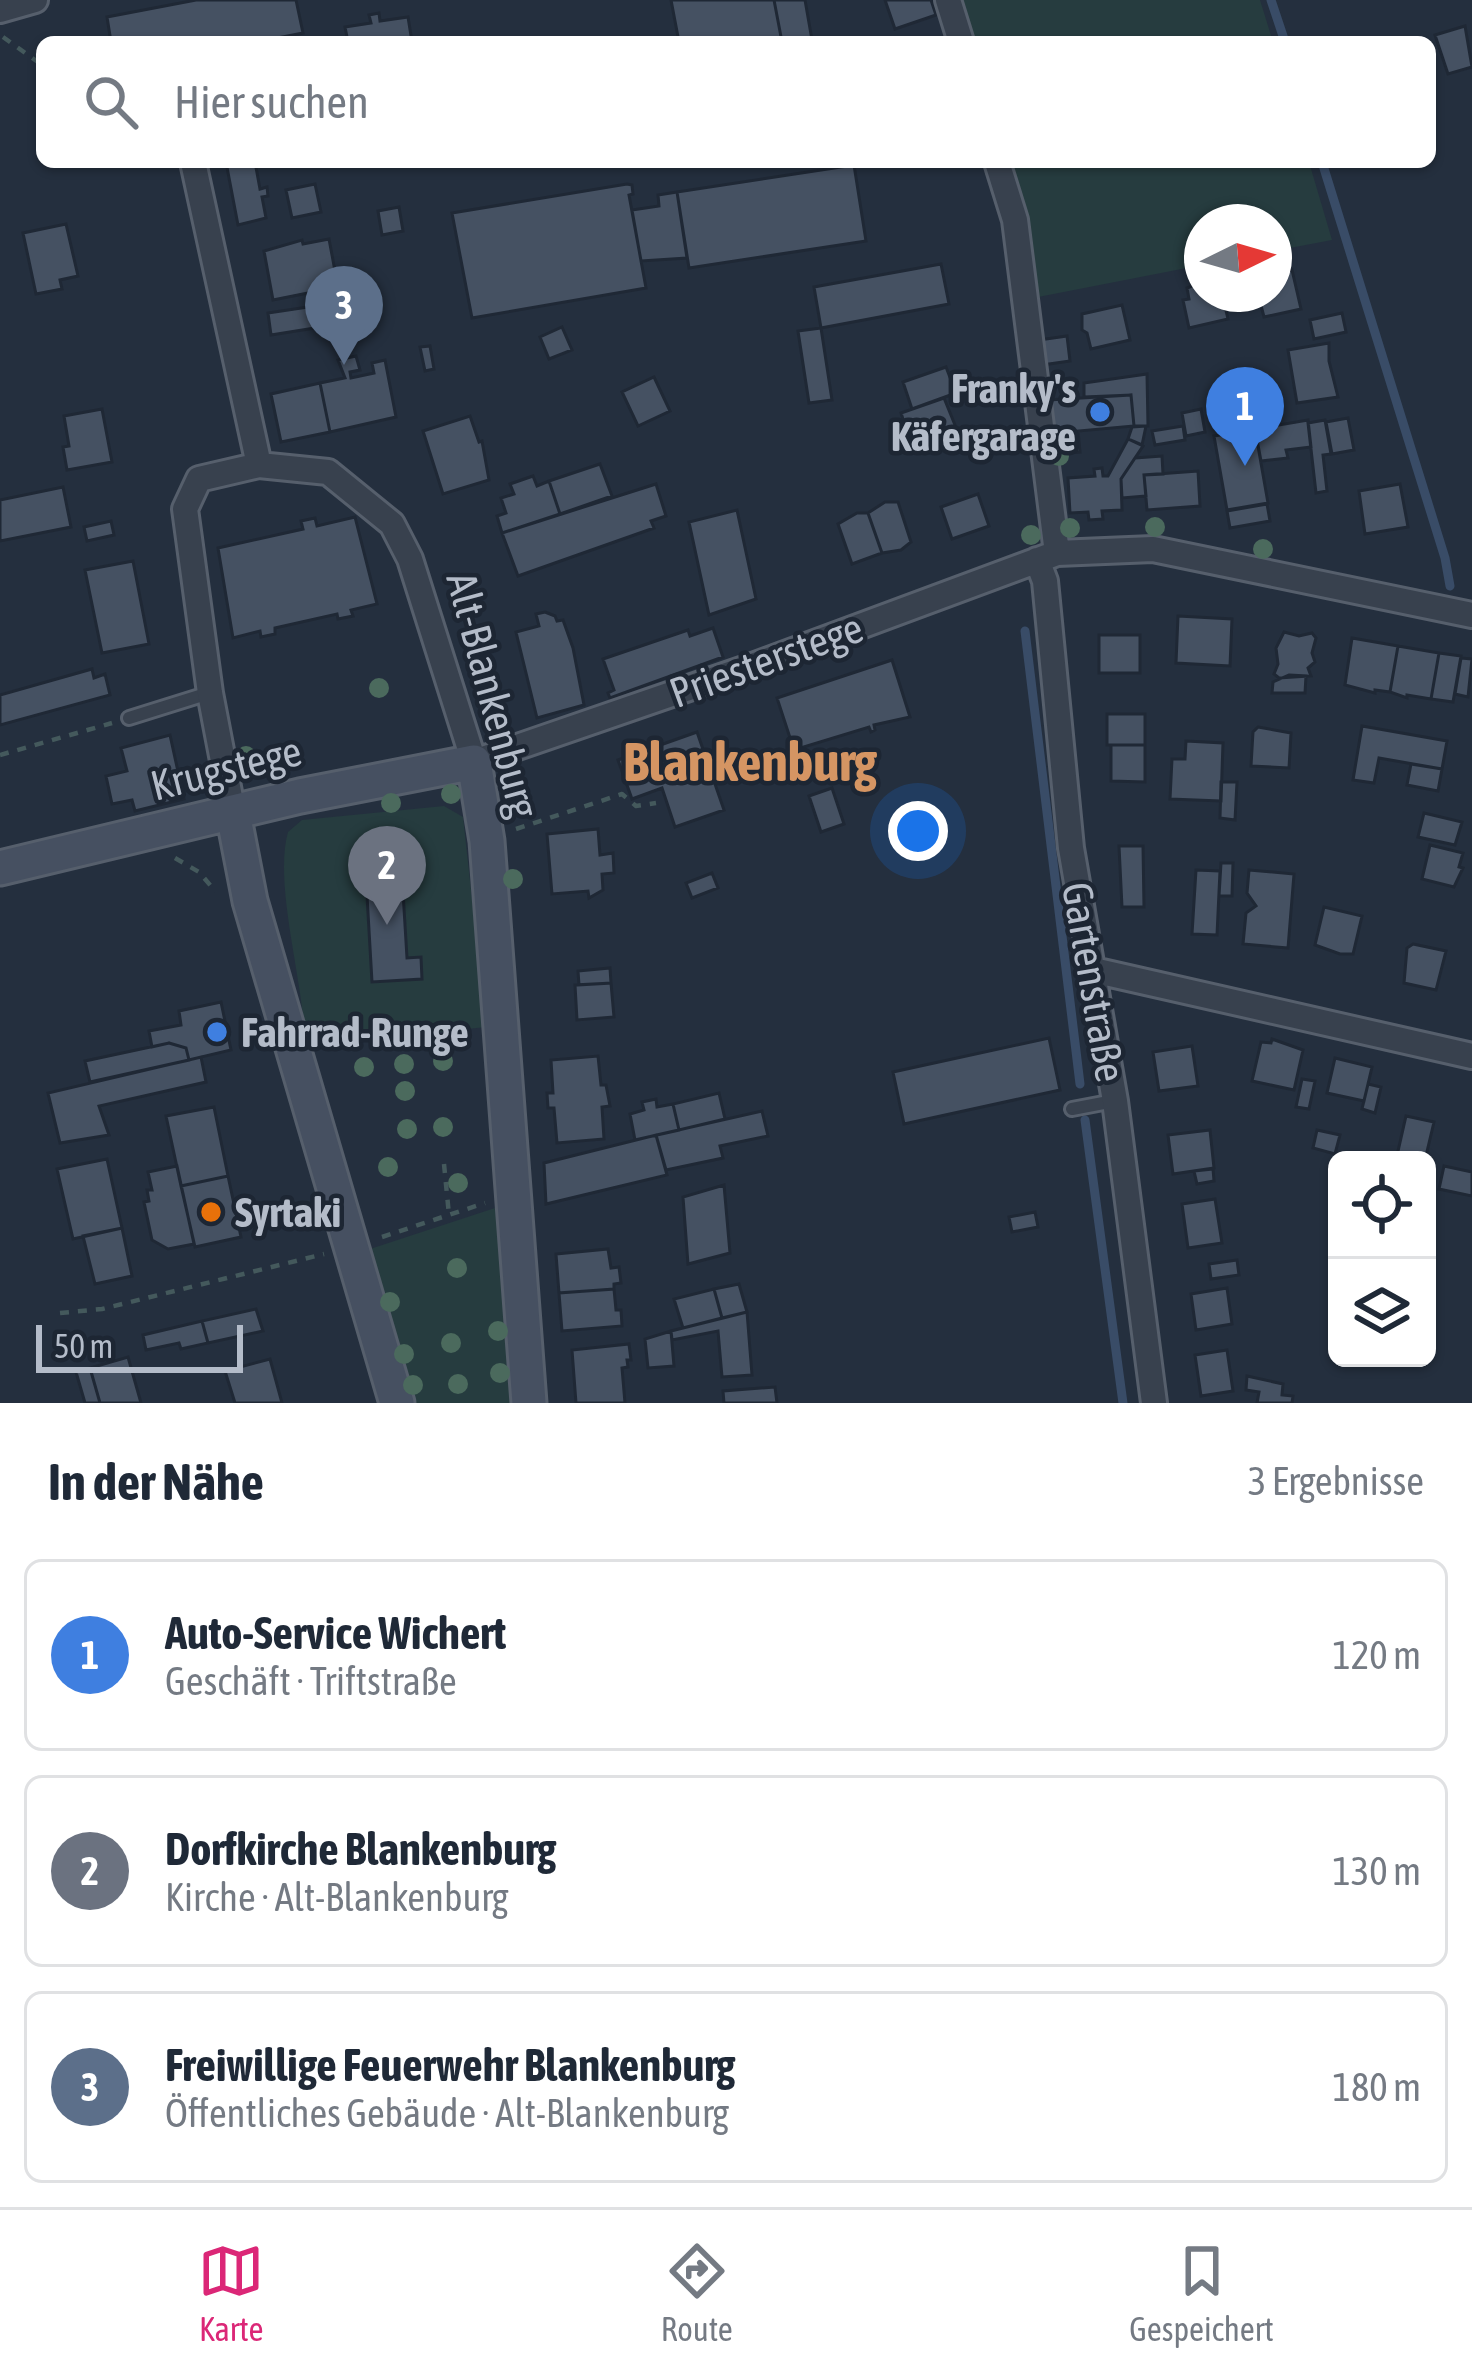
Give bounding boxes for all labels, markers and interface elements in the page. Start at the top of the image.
search box [36,36,1436,168]
icon: search [78,69,144,135]
text: Hier suchen [174,76,369,128]
north arrow [1184,204,1292,312]
pin: 3 [305,266,383,365]
place label: Franky's Käfergarage [891,364,1076,460]
pin: 1 [1206,367,1284,466]
marker: Franky's Käfergarage [1087,399,1113,425]
street label: Alt-Blankenburg [437,567,549,823]
street label: Priesterstege [663,603,869,717]
street label: Krugstege [146,726,306,810]
district label: Blankenburg [623,731,878,792]
your location [888,801,948,861]
pin: 2 [348,826,426,925]
street label: Gartenstraße [1053,879,1135,1085]
place label: Fahrrad-Runge [241,1008,469,1056]
marker: Fahrrad-Runge [204,1019,230,1045]
map controls [1328,1151,1436,1367]
button: locate [1328,1151,1436,1259]
place label: Syrtaki [235,1188,341,1236]
marker: Syrtaki [198,1199,224,1225]
button: layers [1328,1259,1436,1367]
scale bar [36,1319,243,1372]
text: 50 m [54,1327,113,1365]
text: In der Nähe [48,1452,264,1511]
text: 3 Ergebnisse [1248,1459,1424,1503]
text: Auto-Service Wichert [165,1607,506,1659]
text: 1 [81,1633,99,1677]
text: 120 m [1333,1633,1421,1677]
text: Geschäft · Triftstraße [165,1659,457,1703]
text: Dorfkirche Blankenburg [165,1823,556,1875]
text: 2 [81,1849,99,1893]
text: 130 m [1333,1849,1421,1893]
text: Kirche · Alt-Blankenburg [165,1875,508,1919]
text: Freiwillige Feuerwehr Blankenburg [165,2039,735,2091]
text: 3 [81,2065,99,2109]
text: 180 m [1333,2065,1421,2109]
text: Öffentliches Gebäude · Alt-Blankenburg [165,2091,729,2135]
tab: Karte [198,2238,264,2348]
tab: Route [661,2238,733,2348]
tab: Gespeichert [1129,2238,1274,2348]

